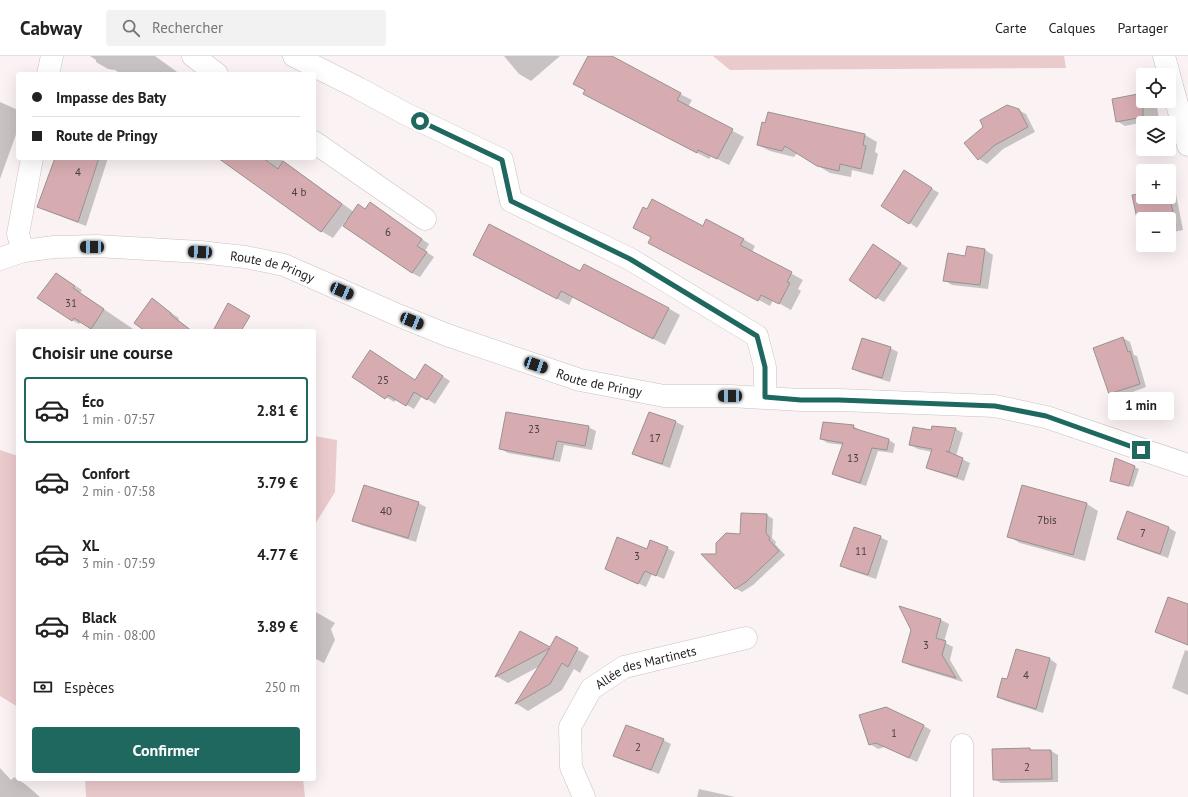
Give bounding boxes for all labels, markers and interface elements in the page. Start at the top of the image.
search box [106,10,386,46]
text: Cabway [20,16,82,40]
icon: search [120,17,142,39]
text: Rechercher [152,18,223,37]
text: Carte [995,19,1027,37]
text: Calques [1049,19,1095,37]
text: Partager [1117,19,1168,37]
map controls [1136,68,1176,252]
button: locate [1136,68,1176,108]
text: Impasse des Baty [56,88,166,107]
route start [411,112,429,130]
button: layers [1136,116,1176,156]
text: Route de Pringy [56,126,157,145]
button: + [1136,164,1176,204]
house number: 4 [75,165,81,179]
house number: 4 b [292,185,306,199]
button: − [1136,212,1176,252]
house number: 6 [385,225,391,239]
car [80,241,104,253]
car [188,245,212,259]
street label: Route de Pringy [229,247,317,286]
car [329,281,355,301]
house number: 31 [65,296,77,310]
car [399,311,425,331]
text: Choisir une course [32,341,173,364]
car [523,355,549,375]
street label: Route de Pringy [554,365,643,401]
house number: 25 [377,373,389,387]
car [718,390,742,402]
icon: car [34,392,70,428]
text: Éco [82,392,104,411]
callout: 1 min [1108,392,1174,420]
text: 1 min [1125,397,1157,414]
text: 2.81 € [256,401,298,420]
text: 1 min · 07:57 [82,411,155,428]
house number: 23 [528,422,540,436]
house number: 17 [649,431,661,445]
route end [1132,441,1150,459]
house number: 13 [847,451,859,465]
icon: car [34,464,70,500]
text: Confort [82,464,130,483]
text: 3.79 € [256,473,298,492]
text: 2 min · 07:58 [82,483,155,500]
house number: 40 [380,504,392,518]
house number: 7bis [1037,513,1057,527]
house number: 7 [1140,526,1146,540]
icon: car [34,536,70,572]
text: XL [82,536,99,555]
house number: 11 [855,544,867,558]
text: 4.77 € [257,545,298,564]
house number: 3 [634,549,640,563]
text: 3 min · 07:59 [82,555,155,572]
icon: car [34,608,70,644]
text: Black [82,608,117,627]
text: 3.89 € [256,617,298,636]
text: 4 min · 08:00 [82,627,155,644]
house number: 3 [923,638,929,652]
street label: Allée des Martinets [592,642,698,693]
house number: 4 [1023,668,1029,682]
icon: cash [32,676,54,698]
text: Espèces [64,678,114,697]
text: 250 m [265,679,300,696]
house number: 1 [891,726,897,740]
button: Confirmer [32,727,300,773]
house number: 2 [635,740,641,754]
house number: 2 [1024,760,1030,774]

